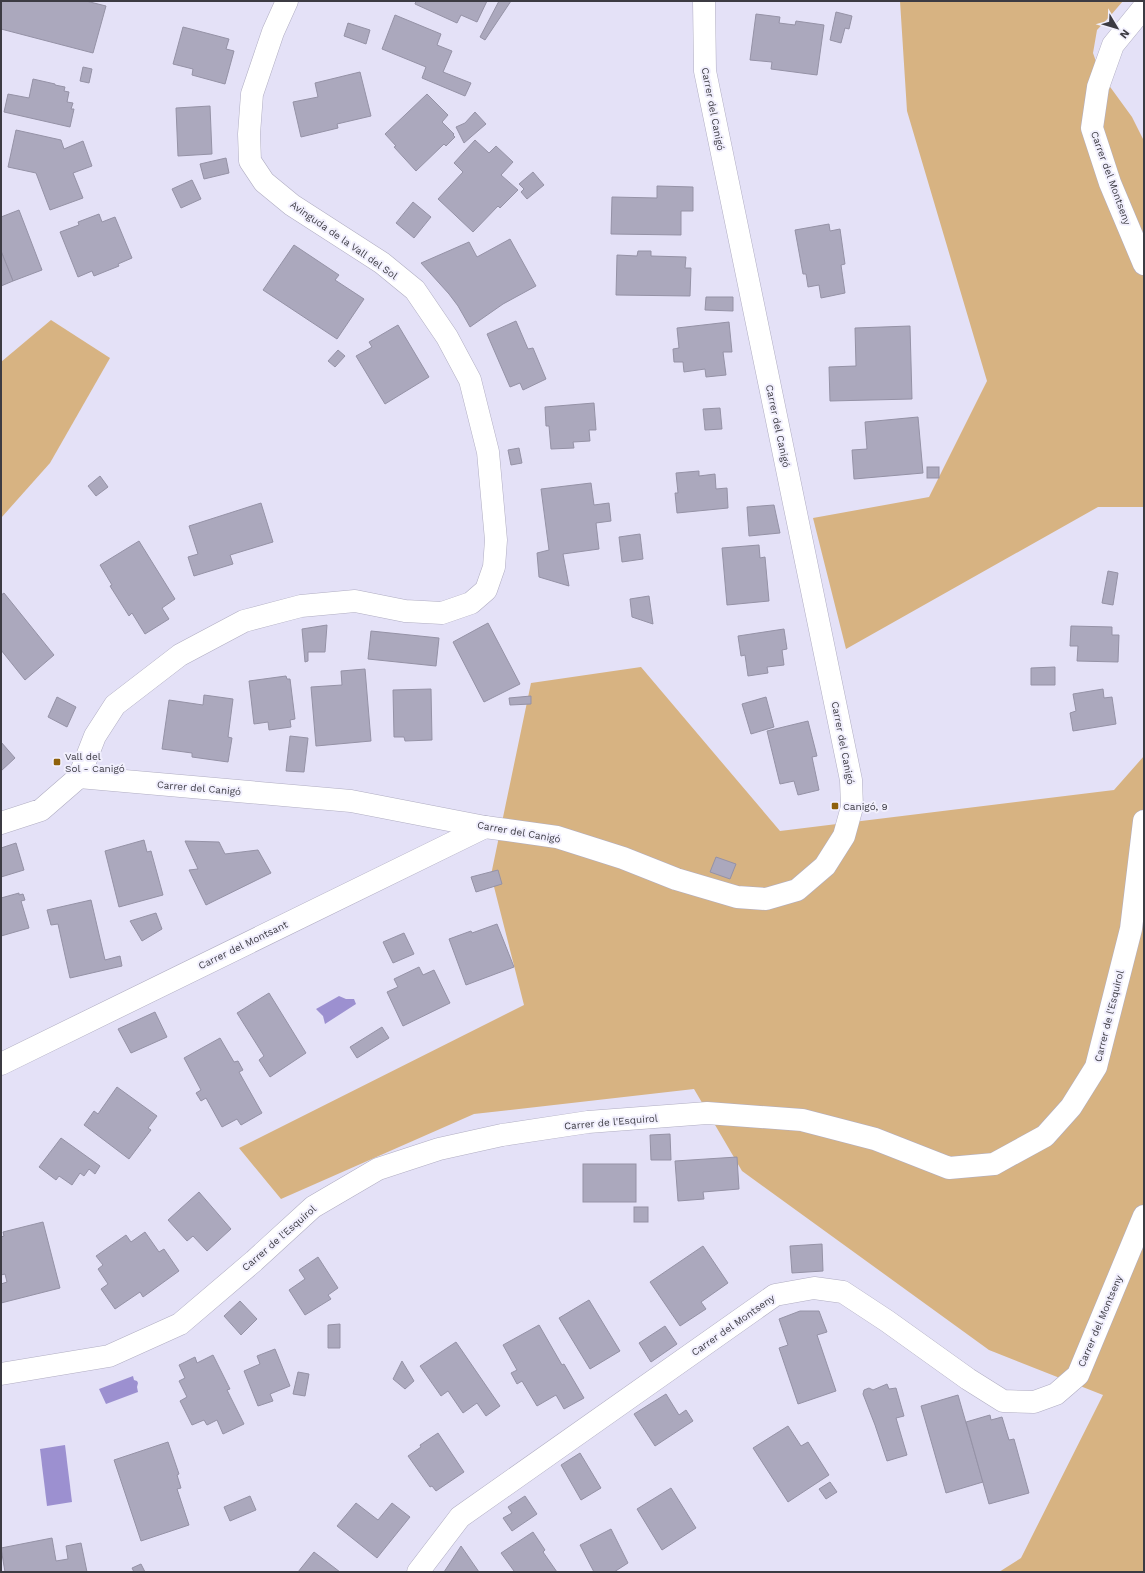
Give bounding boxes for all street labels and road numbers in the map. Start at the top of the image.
street label: Carrer del Canigó [700,67,726,151]
street label: Carrer del Montseny [1089,130,1133,227]
street label: Avinguda de la Vall del Sol [288,199,400,281]
street label: Carrer del Canigó [764,384,792,468]
street label: Carrer del Canigó [830,701,856,785]
street label: Carrer del Canigó [156,779,242,797]
street label: Carrer del Canigó [476,819,562,845]
street label: Carrer del Montsant [197,918,290,971]
street label: Carrer de l'Esquirol [1092,969,1126,1063]
street label: Carrer de l'Esquirol [564,1112,658,1132]
street label: Carrer de l'Esquirol [240,1203,318,1273]
street label: Carrer del Montseny [1076,1273,1125,1369]
street label: Carrer del Montseny [689,1292,777,1358]

